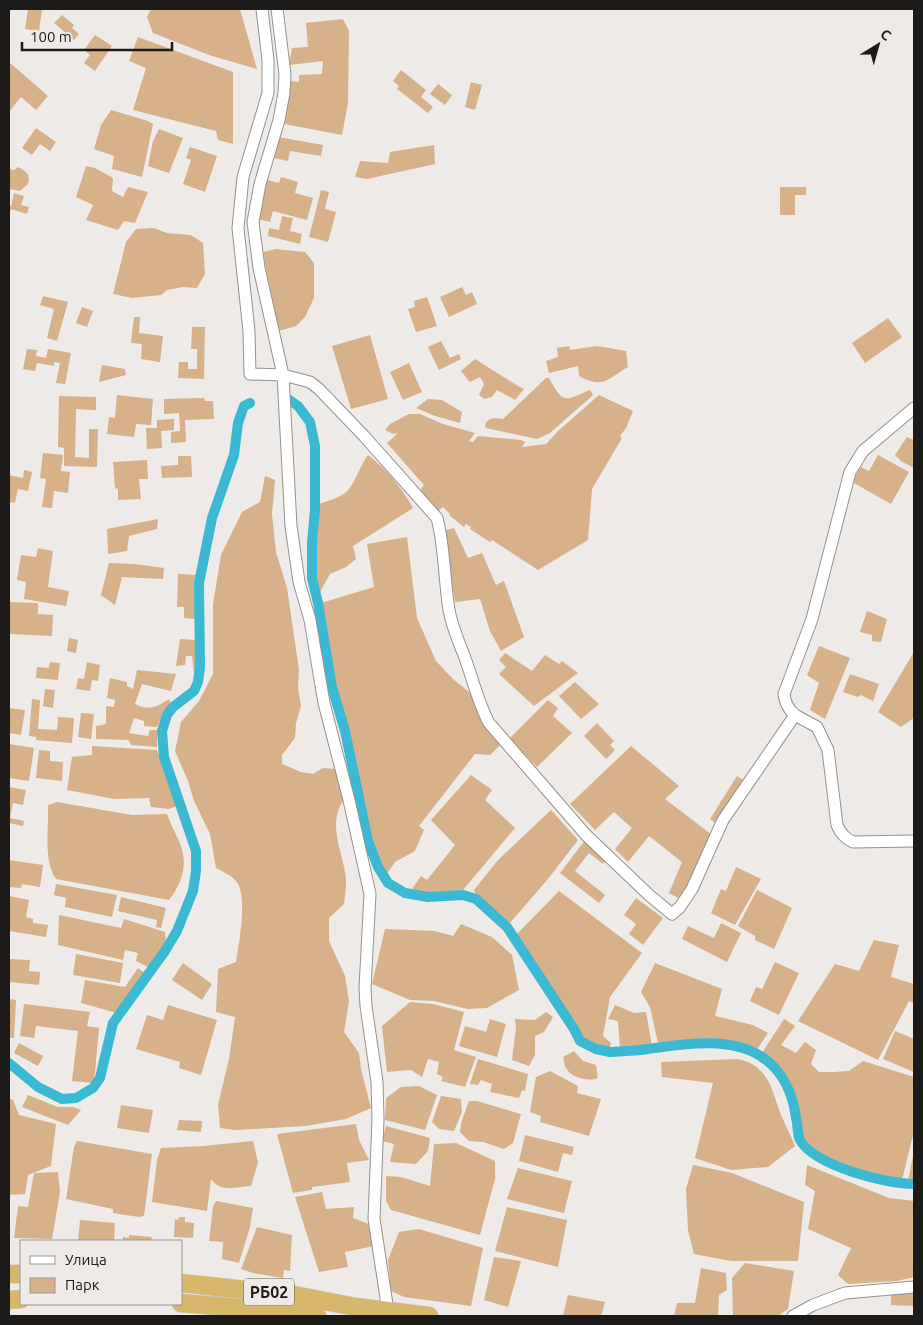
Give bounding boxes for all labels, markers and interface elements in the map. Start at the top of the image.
scale bar [22,20,172,52]
north arrow [853,20,903,70]
text: С [877,26,894,44]
text: 100 m [30,28,72,45]
legend [20,1240,182,1305]
text: Улица [65,1251,107,1268]
text: Парк [65,1276,100,1293]
road number: РБ02 [244,1278,294,1305]

